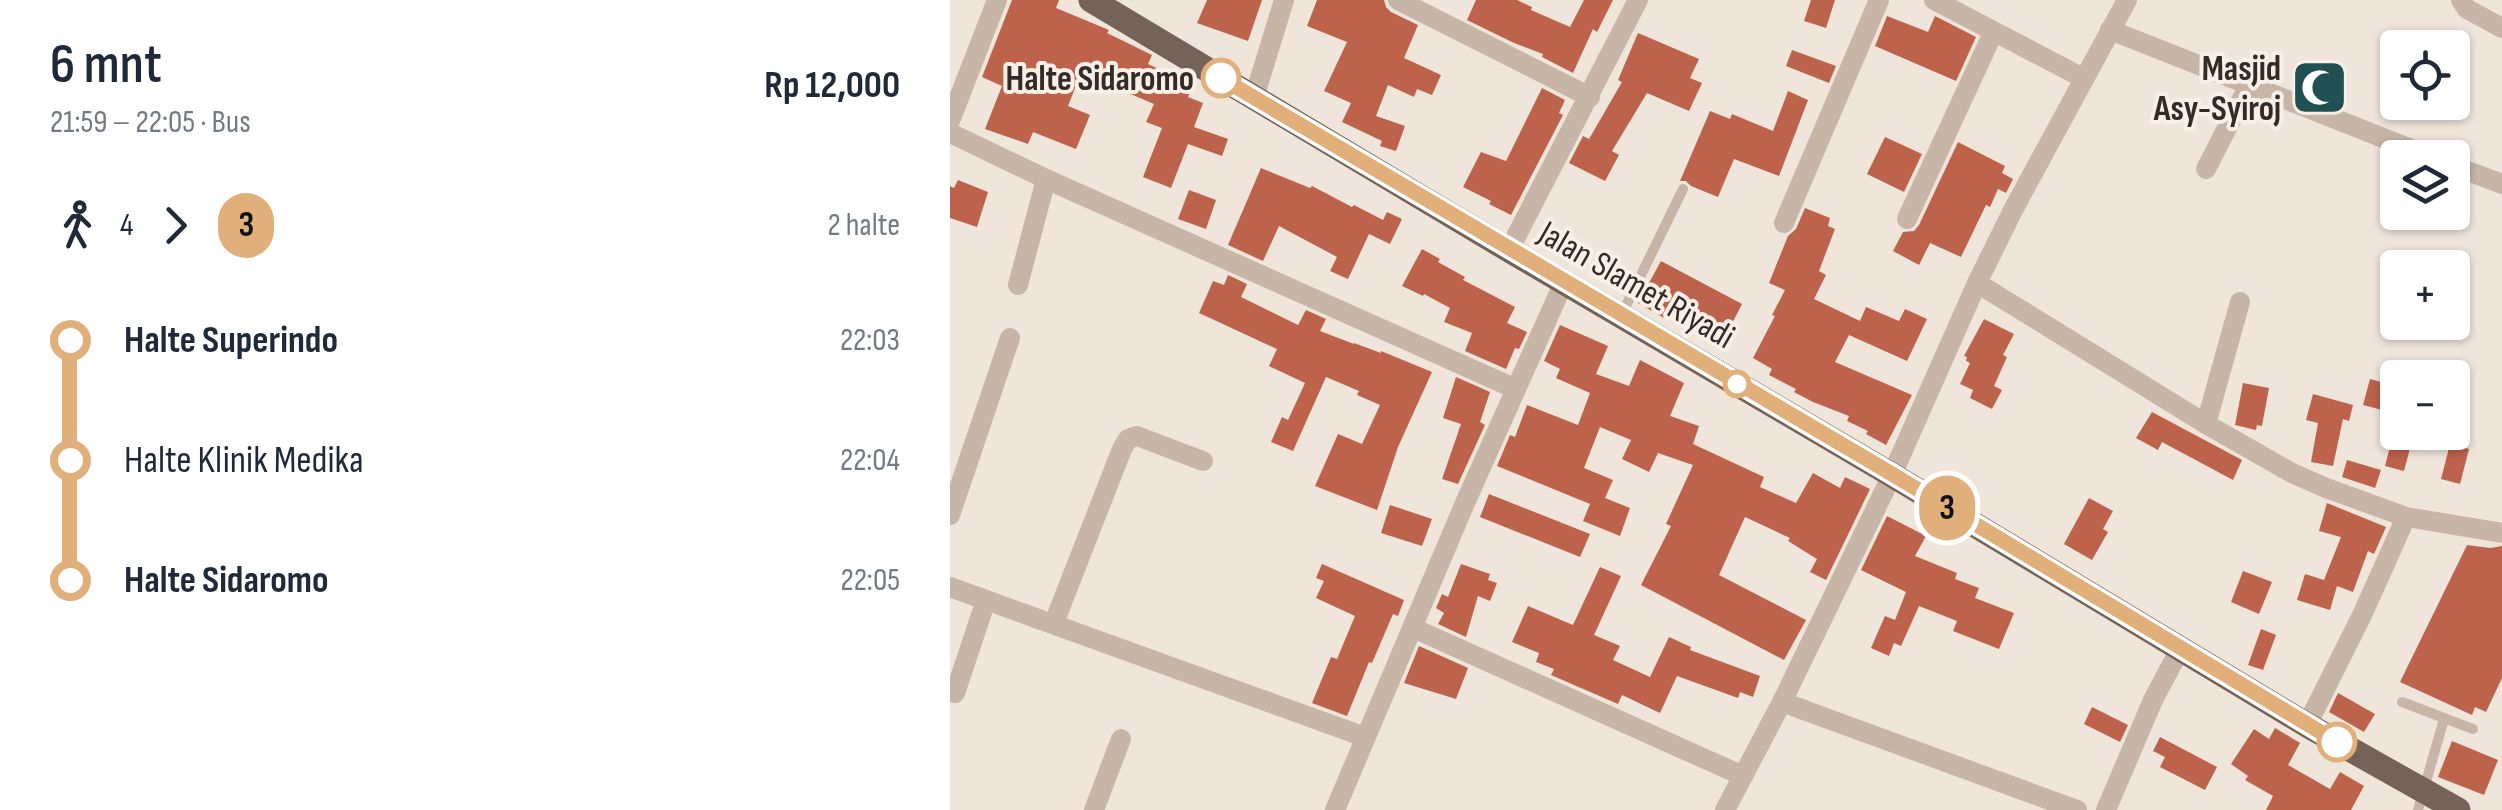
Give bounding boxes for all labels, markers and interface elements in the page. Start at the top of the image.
map controls [2380,30,2470,450]
button: locate [2380,30,2470,120]
text: 6 mnt [50,32,162,99]
place label: Masjid Asy-Syiroj [2153,48,2281,131]
place label: Halte Sidaromo [1006,58,1194,101]
mosque icon: Masjid Asy-Syiroj [2290,58,2350,118]
marker: Halte Sidaromo [1202,59,1240,97]
text: Rp 12,000 [764,63,900,108]
text: 21:59 – 22:05 · Bus [50,103,251,142]
button: layers [2380,140,2470,230]
icon: walk [50,198,105,253]
icon: forward [148,198,203,253]
text: 3 [238,204,254,247]
text: 4 [120,206,133,245]
text: 2 halte [827,206,900,245]
street label: Jalan Slamet Riyadi [1530,211,1742,359]
button: + [2380,250,2470,340]
text: Halte Superindo [124,318,338,363]
text: 22:03 [840,321,900,360]
button: − [2380,360,2470,450]
unlabelled marker [1724,371,1750,397]
text: Halte Klinik Medika [124,438,364,483]
text: 22:04 [840,441,900,480]
line badge: 3 [1914,476,1980,540]
text: 3 [1939,487,1955,530]
text: Halte Sidaromo [124,558,329,603]
text: 22:05 [840,561,900,600]
unlabelled marker [2318,723,2356,761]

